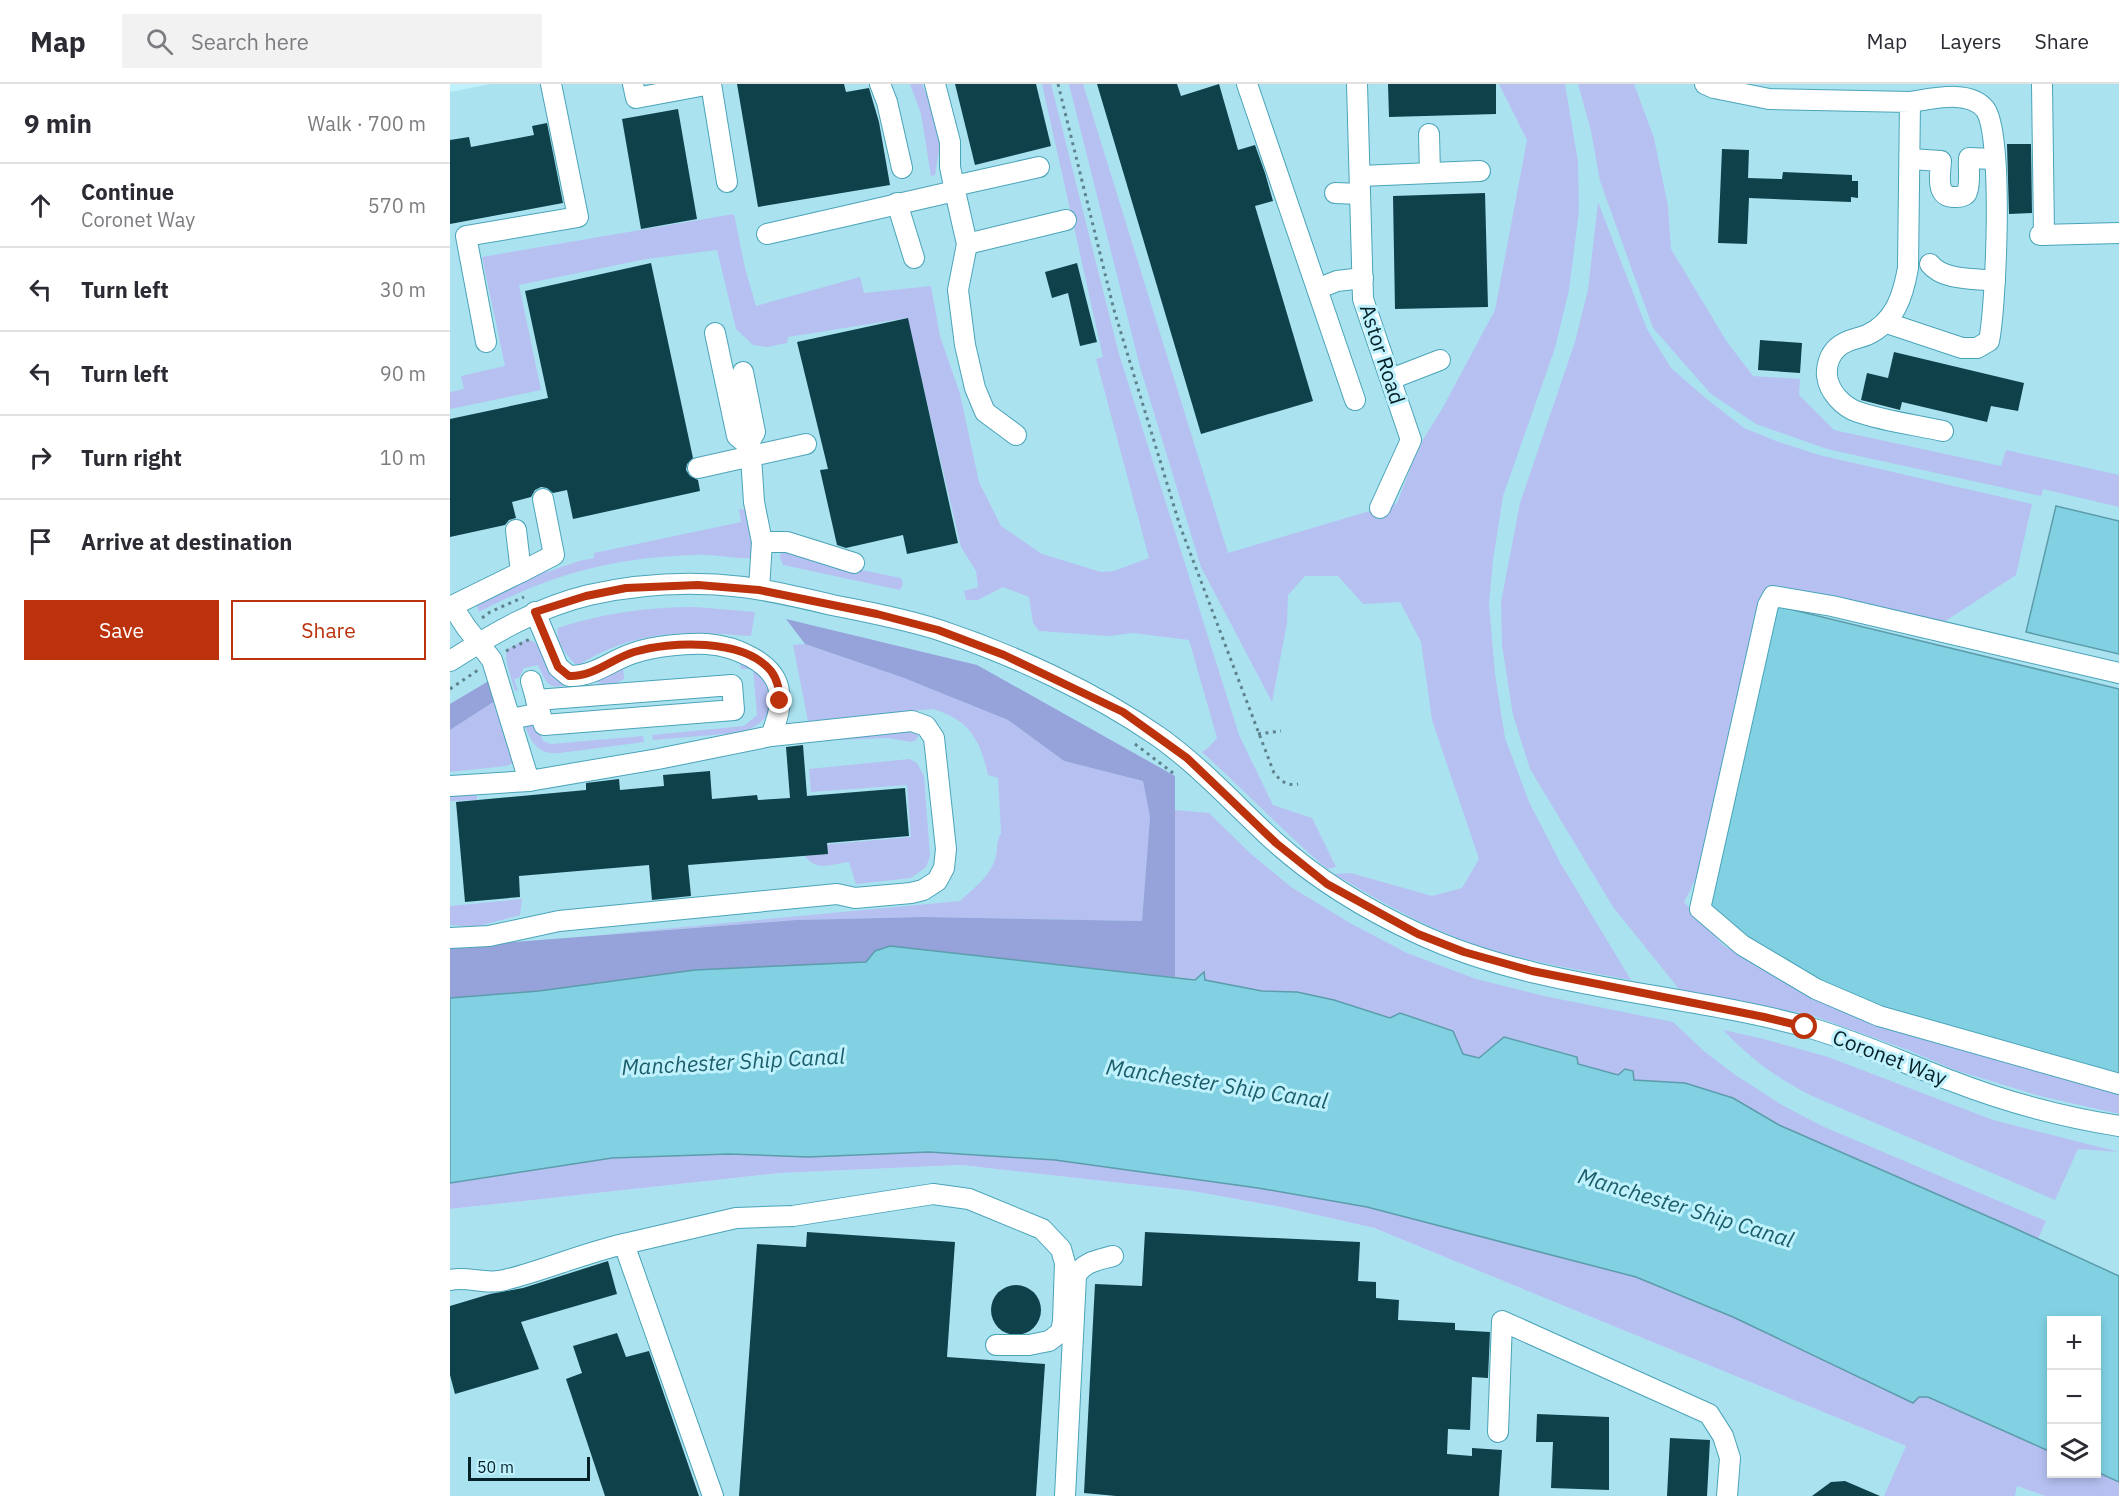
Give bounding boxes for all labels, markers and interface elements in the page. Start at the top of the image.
search box [122,14,542,68]
text: Map [30,23,86,60]
icon: search [143,25,176,58]
text: Search here [191,27,309,56]
text: Map [1867,27,1907,55]
text: Layers [1940,27,2002,55]
text: Share [2035,27,2089,55]
text: 9 min [24,106,92,140]
text: Walk · 700 m [308,110,426,137]
text: Continue [81,177,174,206]
icon: ahead [24,189,57,222]
text: 570 m [368,192,426,219]
text: Coronet Way [81,206,195,233]
icon: left [24,273,57,306]
text: Turn left [81,275,169,304]
text: 30 m [380,276,426,303]
street label: Astor Road [1354,300,1412,408]
icon: left [24,357,57,390]
text: Turn left [81,359,169,388]
text: 90 m [380,360,426,387]
icon: right [24,441,57,474]
text: Turn right [81,443,182,472]
text: 10 m [380,444,426,471]
icon: arrive [24,525,57,558]
text: Arrive at destination [81,527,292,556]
button: Save [24,600,219,660]
button: Share [231,600,426,660]
route end [766,687,792,713]
route start [1791,1013,1817,1039]
street label: Coronet Way [1829,1022,1952,1092]
water label: Manchester Ship Canal [620,1041,846,1081]
water label: Manchester Ship Canal [1104,1051,1330,1115]
water label: Manchester Ship Canal [1575,1160,1797,1254]
map controls [2047,1316,2101,1478]
button: + [2047,1316,2101,1370]
button: − [2047,1370,2101,1424]
button: layers [2047,1424,2101,1478]
scale bar [468,1454,590,1482]
text: 50 m [477,1457,514,1477]

